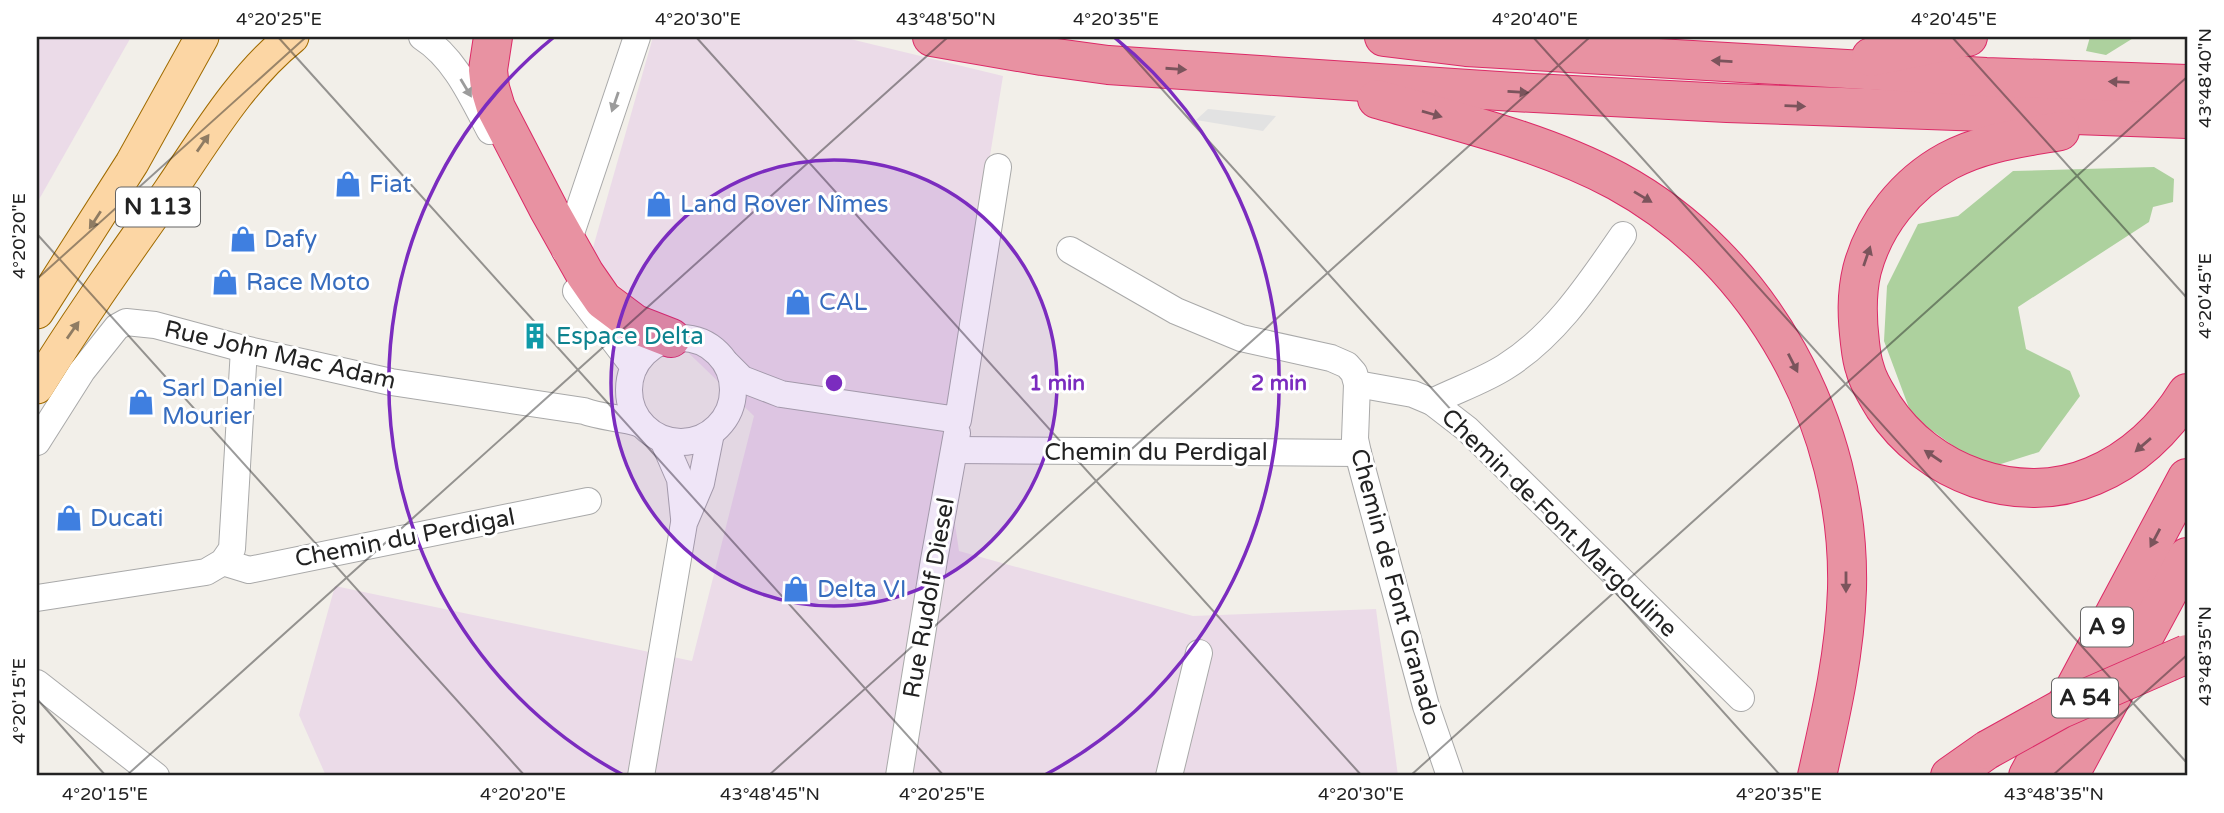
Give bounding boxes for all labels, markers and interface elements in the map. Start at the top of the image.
text: 4°20'25"E [236,8,322,30]
text: 4°20'30"E [655,8,741,30]
text: 43°48'50"N [896,8,996,30]
text: 4°20'35"E [1073,8,1159,30]
text: 4°20'40"E [1492,8,1578,30]
text: 4°20'45"E [1911,8,1997,30]
text: 43°48'40"N [2194,28,2216,128]
one-way arrow [1711,56,1733,67]
one-way arrow [1165,64,1187,75]
one-way arrow [2108,76,2130,87]
one-way arrow [460,78,473,97]
one-way arrow [1507,87,1529,98]
one-way arrow [609,91,620,112]
one-way arrow [1784,100,1806,111]
one-way arrow [1421,110,1442,120]
one-way arrow [196,134,210,152]
shop icon: Fiat [333,169,363,199]
place label: Fiat [369,170,412,199]
road number: N 113 [116,188,200,227]
shop icon: Land Rover Nîmes [644,189,674,219]
place label: Land Rover Nîmes [680,190,889,219]
one-way arrow [1633,190,1652,203]
text: 4°20'20"E [8,193,30,279]
one-way arrow [89,211,102,230]
shop icon: Dafy [228,224,258,254]
place label: Dafy [264,225,317,254]
one-way arrow [1862,245,1873,266]
text: 4°20'45"E [2194,253,2216,339]
shop icon: Race Moto [210,267,240,297]
place label: Race Moto [246,268,370,297]
shop icon: CAL [783,287,813,317]
place label: CAL [819,288,868,317]
street label: Rue John Mac Adam [161,314,399,396]
one-way arrow [66,321,80,339]
building icon: Espace Delta [520,321,550,351]
place label: Espace Delta [556,322,704,351]
one-way arrow [1788,353,1799,373]
centre of rings [822,371,846,395]
text: 1 min [1029,371,1085,396]
text: 2 min [1251,371,1307,396]
place label: Sarl Daniel Mourier [162,374,283,431]
shop icon: Sarl Daniel Mourier [126,387,156,417]
street label: Chemin de Font Margouline [1435,403,1683,643]
one-way arrow [2134,437,2151,452]
street label: Chemin du Perdigal [1044,438,1268,467]
street label: Chemin de Font Granado [1344,445,1446,729]
one-way arrow [1923,450,1942,463]
street label: Rue Rudolf Diesel [897,496,961,700]
street label: Chemin du Perdigal [292,502,518,574]
shop icon: Ducati [54,503,84,533]
place label: Ducati [90,504,164,533]
one-way arrow [2149,529,2161,548]
one-way arrow [1840,571,1852,593]
shop icon: Delta VI [781,574,811,604]
place label: Delta VI [817,575,907,604]
text: 43°48'35"N [2194,606,2216,706]
road number: A 9 [2081,608,2133,646]
text: 4°20'15"E [8,658,30,744]
road number: A 54 [2052,678,2118,718]
text: 4°20'15"E [62,783,148,805]
text: 4°20'20"E [480,783,566,805]
text: 43°48'45"N [720,783,820,805]
text: 4°20'25"E [899,783,985,805]
text: 4°20'30"E [1318,783,1404,805]
text: 4°20'35"E [1736,783,1822,805]
text: 43°48'35"N [2004,783,2104,805]

